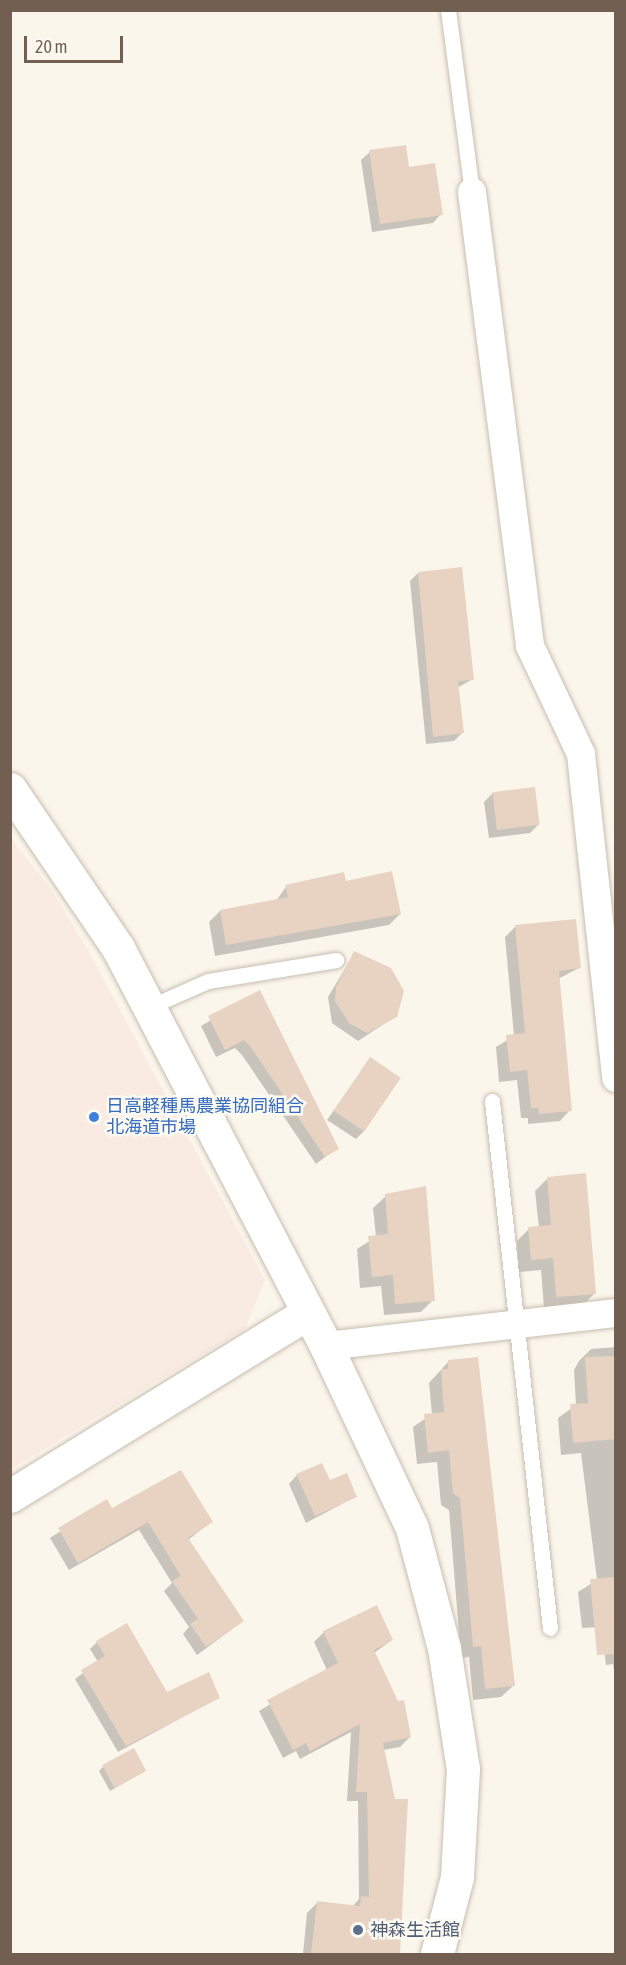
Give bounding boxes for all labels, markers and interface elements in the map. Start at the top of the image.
scale bar [27,24,126,62]
text: 20 m [35,36,67,57]
place label: 日高軽種馬農業協同組合 北海道市場 [106,1096,304,1138]
marker: 日高軽種馬農業協同組合 北海道市場 [87,1110,101,1124]
place label: 神森生活館 [370,1919,460,1941]
marker: 神森生活館 [351,1923,365,1937]

